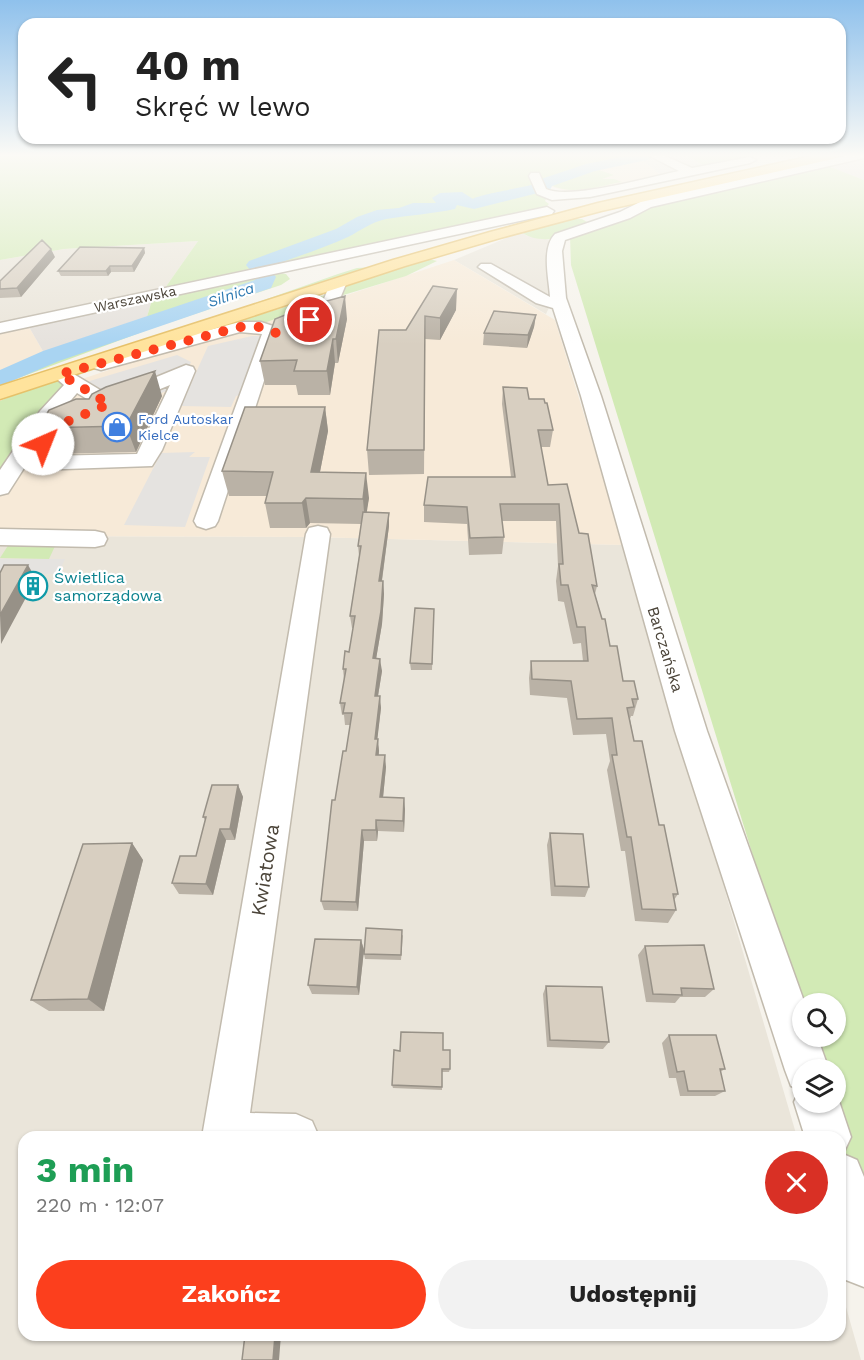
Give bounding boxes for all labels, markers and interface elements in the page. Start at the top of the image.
text: 40 m [135,41,241,90]
icon: left [36,42,114,120]
text: Skręć w lewo [135,91,311,123]
water label: Silnica [205,279,257,311]
street label: Warszawska [92,282,178,316]
pin [284,294,335,345]
icon: arrive [293,303,326,336]
shop icon: Ford Autoskar Kielce [101,411,133,443]
place label: Ford Autoskar Kielce [138,411,234,443]
position arrow [11,412,75,476]
place label: Świetlica samorządowa [54,568,162,605]
building icon: Świetlica samorządowa [17,570,49,602]
street label: Barczańska [643,604,688,694]
street label: Kwiatowa [246,822,284,918]
map controls [792,993,846,1113]
button: search [792,993,846,1047]
button: layers [792,1059,846,1113]
text: 3 min [36,1149,134,1191]
button: close [765,1151,828,1214]
text: 220 m · 12:07 [36,1193,164,1217]
button: Zakończ [36,1260,426,1329]
button: Udostępnij [438,1260,828,1329]

